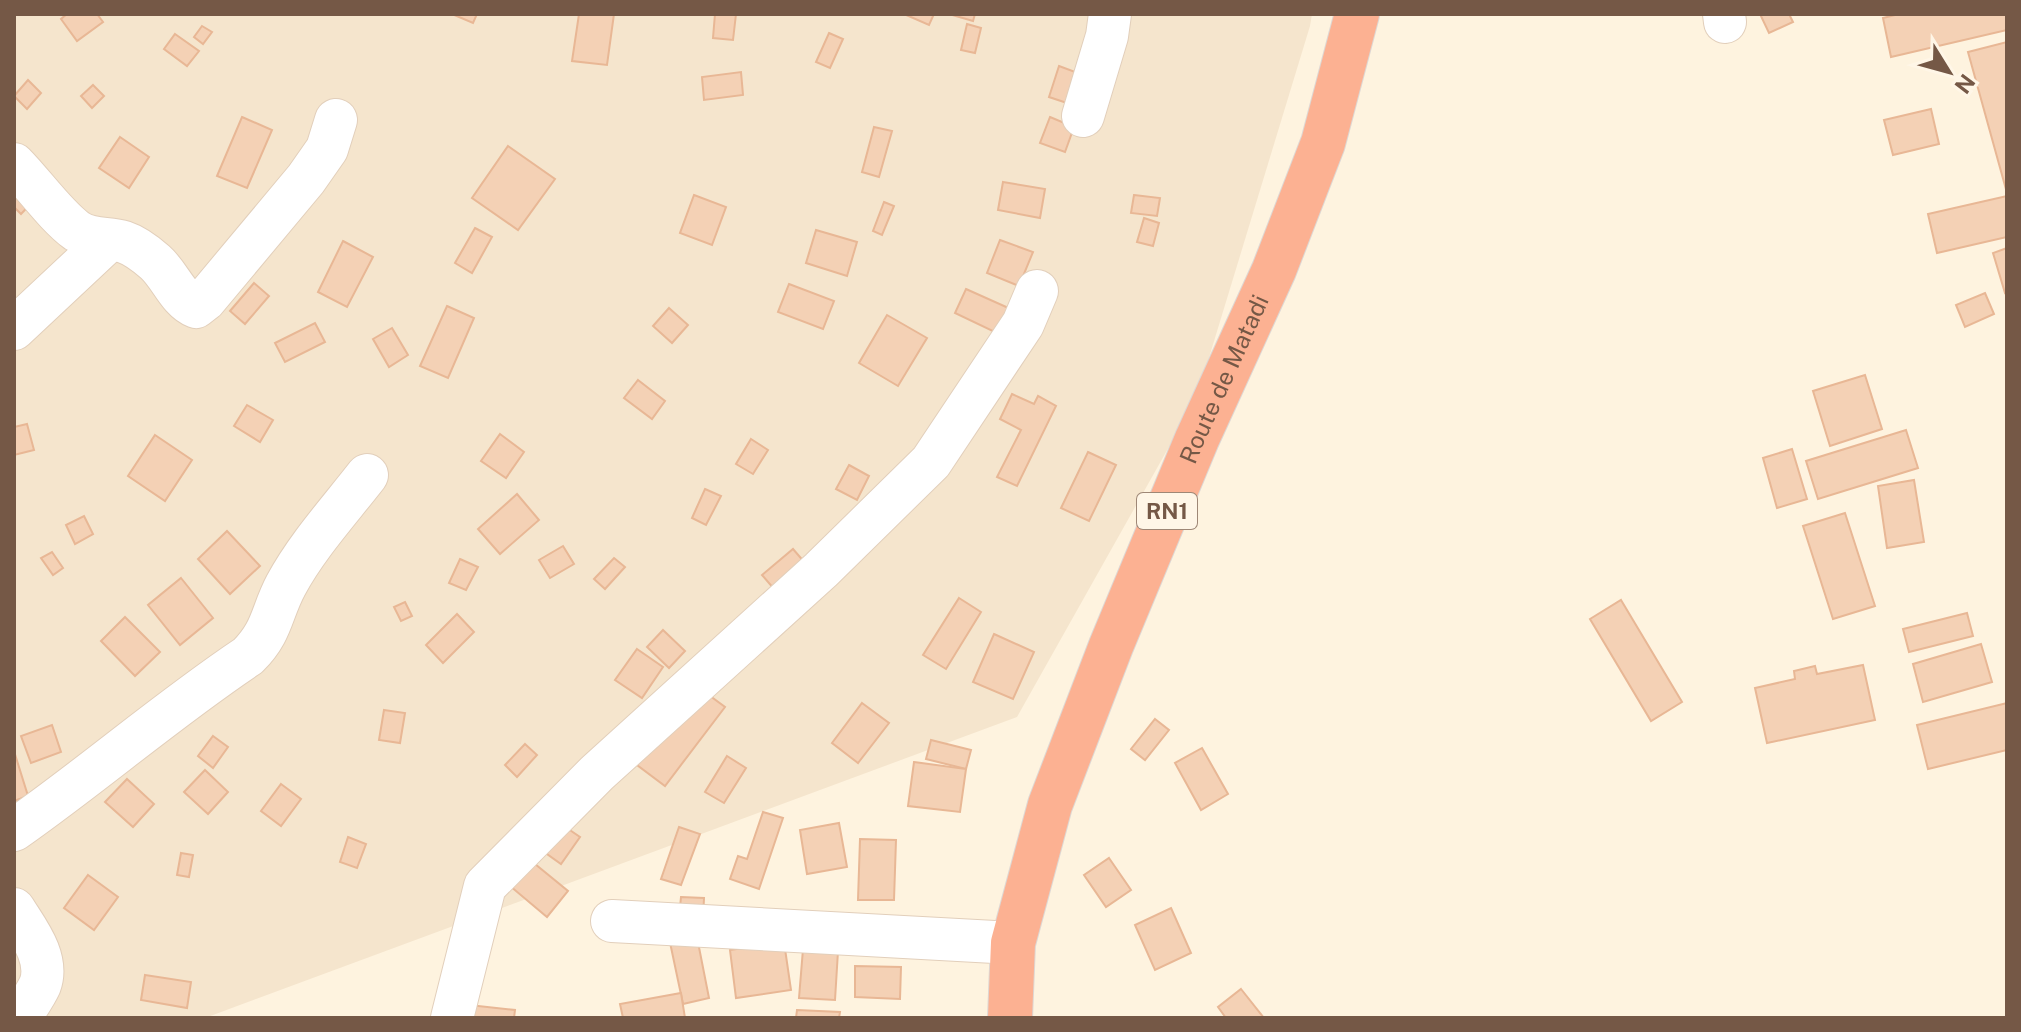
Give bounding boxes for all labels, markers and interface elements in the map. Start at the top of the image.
north arrow [1909,32,1989,112]
text: N [1949,69,1981,99]
street label: Route de Matadi [1173,290,1274,467]
road number: RN1 [1137,493,1197,529]

